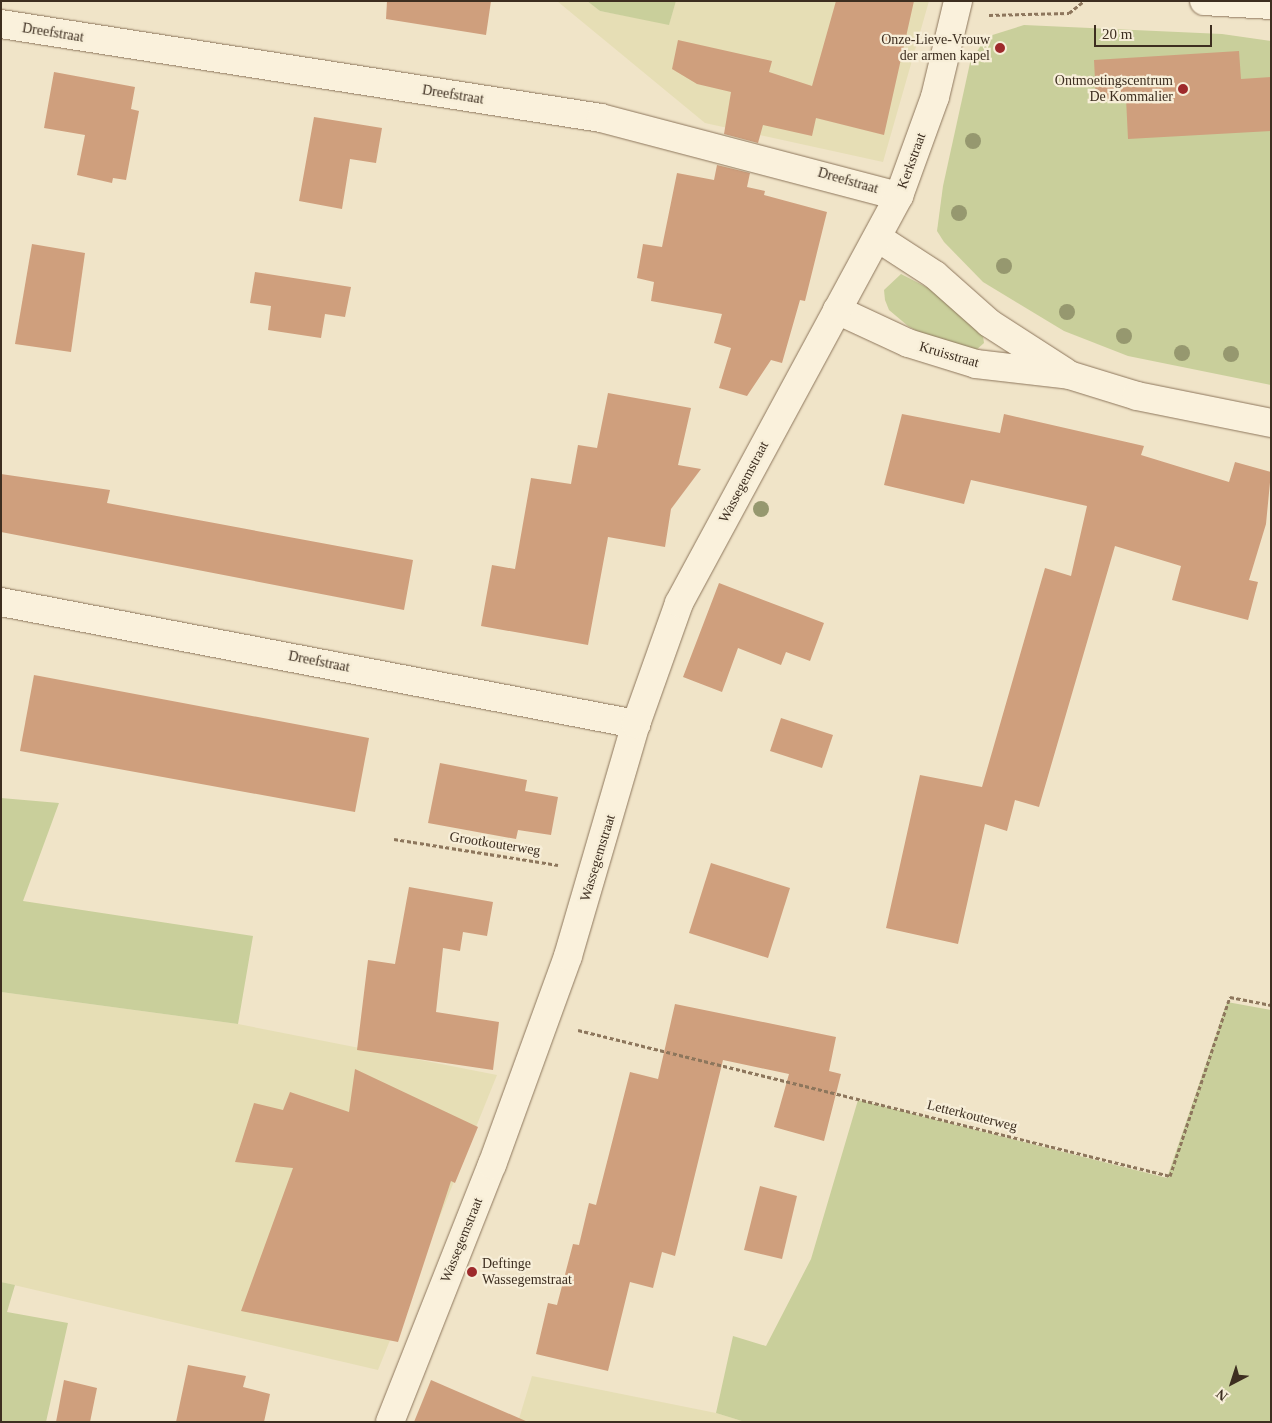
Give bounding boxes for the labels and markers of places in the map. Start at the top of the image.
place label: Onze-Lieve-Vrouw der armen kapel [881,32,990,64]
marker: Onze-Lieve-Vrouw der armen kapel [994,42,1006,54]
place label: Ontmoetingscentrum De Kommalier [1055,73,1173,105]
marker: Ontmoetingscentrum De Kommalier [1177,83,1189,95]
place label: Deftinge Wassegemstraat [482,1256,572,1288]
marker: Deftinge Wassegemstraat [466,1266,478,1278]

